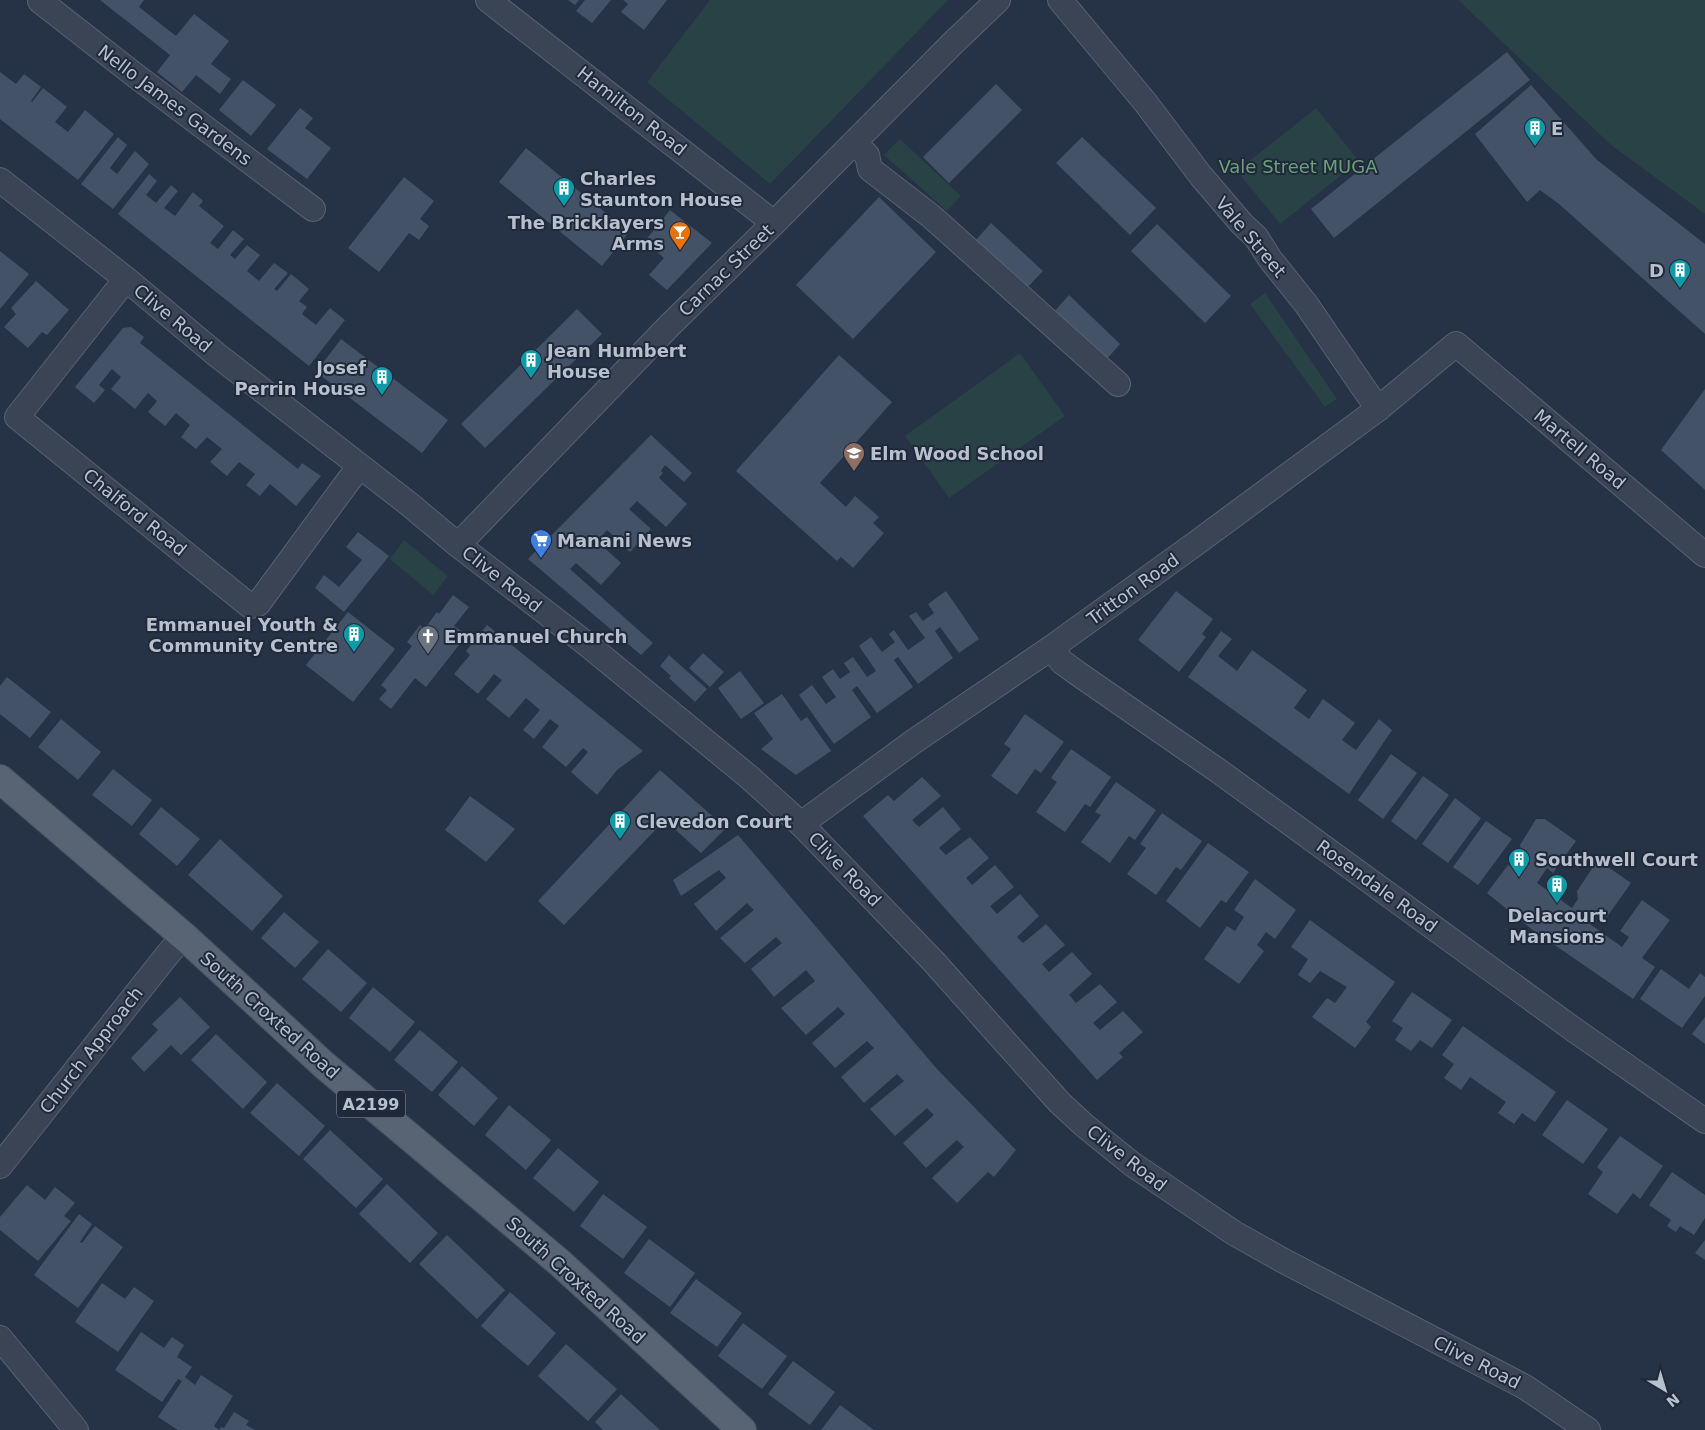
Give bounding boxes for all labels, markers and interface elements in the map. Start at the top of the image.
street label: Nello James Gardens [94,40,256,170]
street label: Hamilton Road [573,62,691,160]
building icon: E [1523,116,1547,147]
place label: E [1551,118,1563,139]
park label: Vale Street MUGA [1218,156,1378,177]
place label: Charles Staunton House [580,168,743,210]
building icon: Charles Staunton House [552,176,576,207]
street label: Vale Street [1211,193,1291,281]
place label: The Bricklayers Arms [508,212,664,254]
bar icon: The Bricklayers Arms [668,220,692,251]
street label: Carnac Street [674,220,778,320]
building icon: D [1668,258,1692,289]
place label: D [1649,260,1664,281]
street label: Clive Road [130,279,216,357]
place label: Jean Humbert House [545,340,687,382]
building icon: Jean Humbert House [519,348,543,379]
place label: Josef Perrin House [234,357,366,399]
building icon: Josef Perrin House [370,365,394,396]
street label: Martell Road [1530,405,1630,493]
school or university icon: Elm Wood School [842,441,866,472]
place label: Elm Wood School [870,443,1044,464]
street label: Chalford Road [79,464,191,560]
supermarket icon: Manani News [529,528,553,559]
place label: Manani News [557,530,692,551]
street label: Clive Road [458,541,546,617]
street label: Tritton Road [1082,549,1183,630]
place label: Emmanuel Youth & Community Centre [146,614,338,656]
building icon: Emmanuel Youth & Community Centre [342,622,366,653]
church icon: Emmanuel Church [416,624,440,655]
place label: Emmanuel Church [444,626,627,647]
building icon: Clevedon Court [608,809,632,840]
place label: Clevedon Court [636,811,792,832]
street label: Clive Road [804,827,886,911]
street label: Rosendale Road [1313,835,1441,937]
building icon: Southwell Court [1507,847,1531,878]
place label: Southwell Court [1535,849,1698,870]
building icon: Delacourt Mansions [1545,873,1569,904]
place label: Delacourt Mansions [1508,905,1607,947]
street label: South Croxted Road [196,947,344,1083]
street label: Church Approach [35,982,147,1118]
road number: A2199 [337,1090,405,1118]
street label: Clive Road [1083,1120,1171,1196]
street label: South Croxted Road [502,1212,650,1348]
street label: Clive Road [1430,1331,1524,1393]
north arrow [1640,1365,1690,1415]
text: N [1663,1390,1683,1410]

